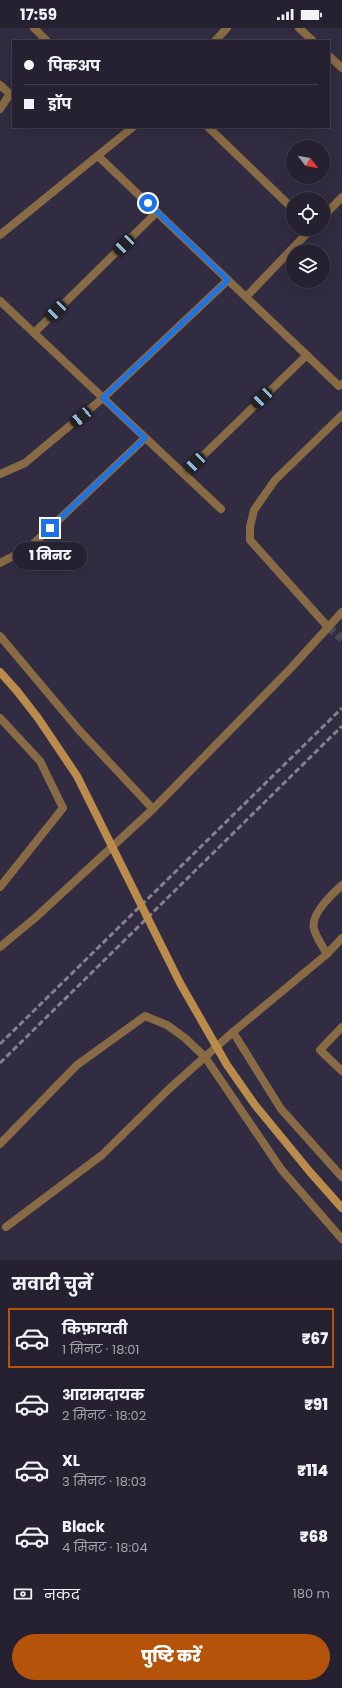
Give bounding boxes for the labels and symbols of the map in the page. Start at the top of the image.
north arrow [286,140,330,184]
route start [139,194,157,212]
car [111,232,137,258]
car [43,298,69,324]
car [249,385,275,411]
car [68,405,94,429]
car [182,450,208,476]
route end [41,519,59,537]
callout: 1 मिनट [13,542,87,570]

